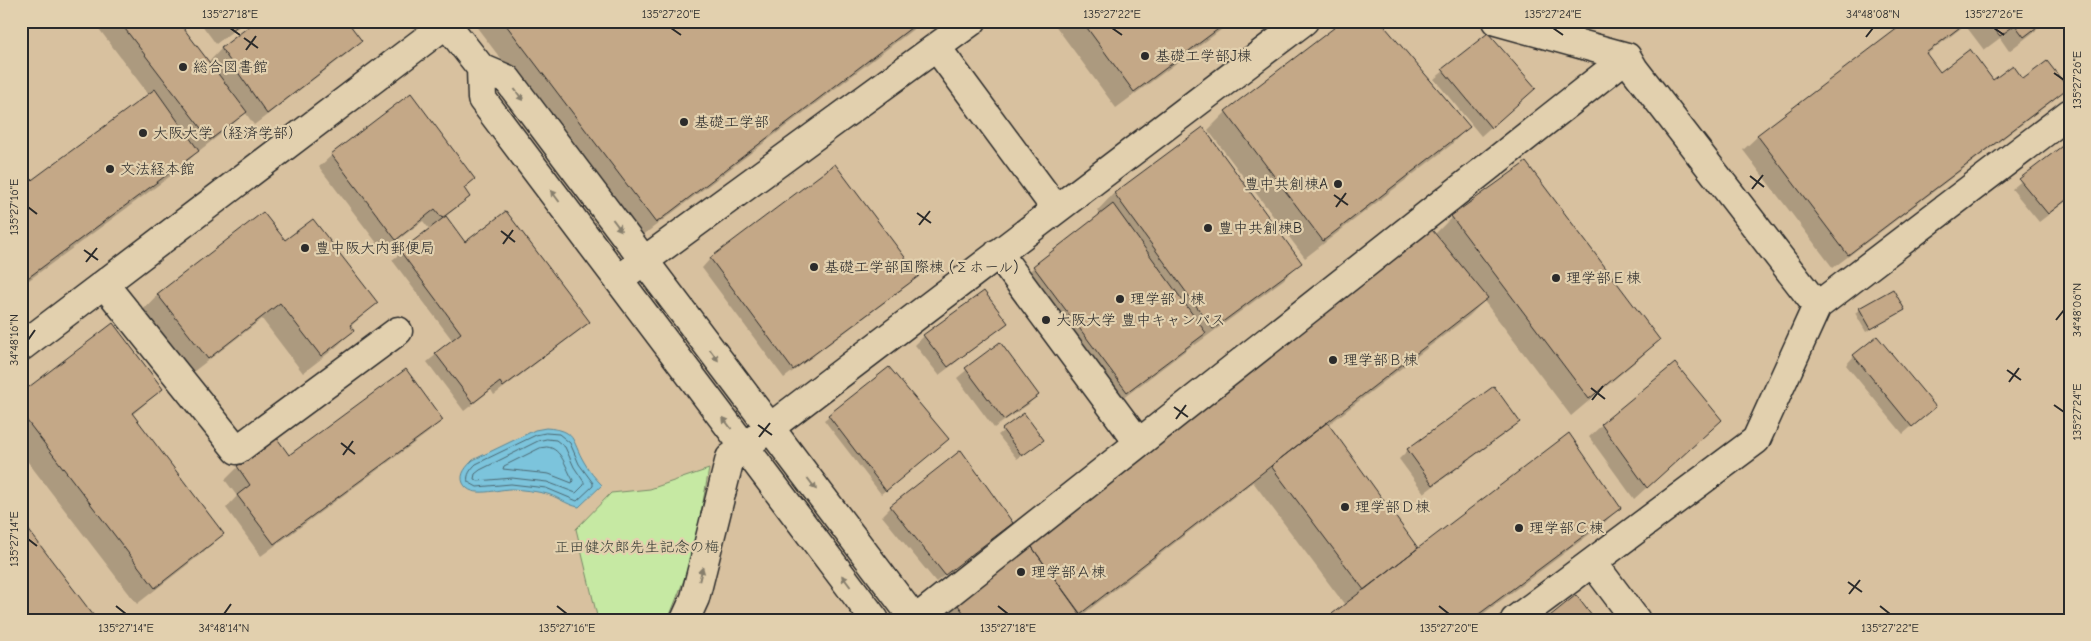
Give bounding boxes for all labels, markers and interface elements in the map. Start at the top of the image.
text: 135°27'18"E [202,7,258,21]
text: 135°27'20"E [642,7,700,21]
text: 135°27'22"E [1083,7,1141,21]
text: 135°27'24"E [1524,7,1582,21]
text: 34°48'08"N [1846,7,1900,21]
text: 135°27'26"E [1965,7,2023,21]
place label: 基礎工学部J棟 [1155,47,1252,65]
marker: 基礎工学部J棟 [1139,50,1151,62]
text: 135°27'26"E [2070,51,2084,109]
place label: 総合図書館 [193,58,268,76]
marker: 総合図書館 [177,61,189,73]
one-way arrow [514,88,524,102]
place label: 基礎工学部 [694,113,769,131]
marker: 基礎工学部 [678,116,690,128]
place label: 大阪大学（経済学部） [153,124,303,142]
marker: 大阪大学（経済学部） [137,127,149,139]
place label: 文法経本館 [120,160,195,178]
marker: 文法経本館 [104,163,116,175]
place label: 豊中共創棟A [1244,175,1328,193]
marker: 豊中共創棟A [1332,178,1344,190]
text: 135°27'16"E [7,179,21,235]
one-way arrow [550,189,560,203]
one-way arrow [611,218,622,231]
place label: 豊中共創棟B [1218,219,1302,237]
marker: 豊中共創棟B [1202,222,1214,234]
place label: 豊中阪大内郵便局 [315,239,435,257]
marker: 豊中阪大内郵便局 [299,242,311,254]
place label: 基礎工学部国際棟 (Σホール) [824,258,1019,276]
marker: 基礎工学部国際棟 (Σホール) [808,261,820,273]
place label: 理学部Ｅ棟 [1566,269,1641,287]
marker: 理学部Ｅ棟 [1550,272,1562,284]
text: 34°48'06"N [2070,283,2084,337]
place label: 理学部Ｊ棟 [1130,290,1205,308]
marker: 理学部Ｊ棟 [1114,293,1126,305]
place label: 大阪大学 豊中キャンパス [1056,311,1225,329]
text: 34°48'16"N [7,314,21,366]
marker: 大阪大学 豊中キャンパス [1040,314,1052,326]
one-way arrow [709,348,720,361]
place label: 理学部Ｂ棟 [1343,351,1418,369]
marker: 理学部Ｂ棟 [1327,354,1339,366]
text: 135°27'24"E [2070,383,2084,441]
one-way arrow [721,417,732,430]
one-way arrow [807,477,818,490]
place label: 理学部Ｄ棟 [1355,498,1430,516]
marker: 理学部Ｄ棟 [1339,501,1351,513]
text: 135°27'14"E [7,511,21,567]
place label: 理学部Ｃ棟 [1529,519,1604,537]
marker: 理学部Ｃ棟 [1513,522,1525,534]
park label: 正田健次郎先生記念の梅 [554,538,720,556]
place label: 理学部Ａ棟 [1031,563,1106,581]
one-way arrow [697,566,705,581]
marker: 理学部Ａ棟 [1015,566,1027,578]
one-way arrow [840,575,851,588]
text: 135°27'14"E [98,621,154,635]
text: 34°48'14"N [199,621,249,635]
text: 135°27'16"E [539,621,595,635]
text: 135°27'18"E [980,621,1036,635]
text: 135°27'20"E [1420,621,1478,635]
text: 135°27'22"E [1861,621,1919,635]

